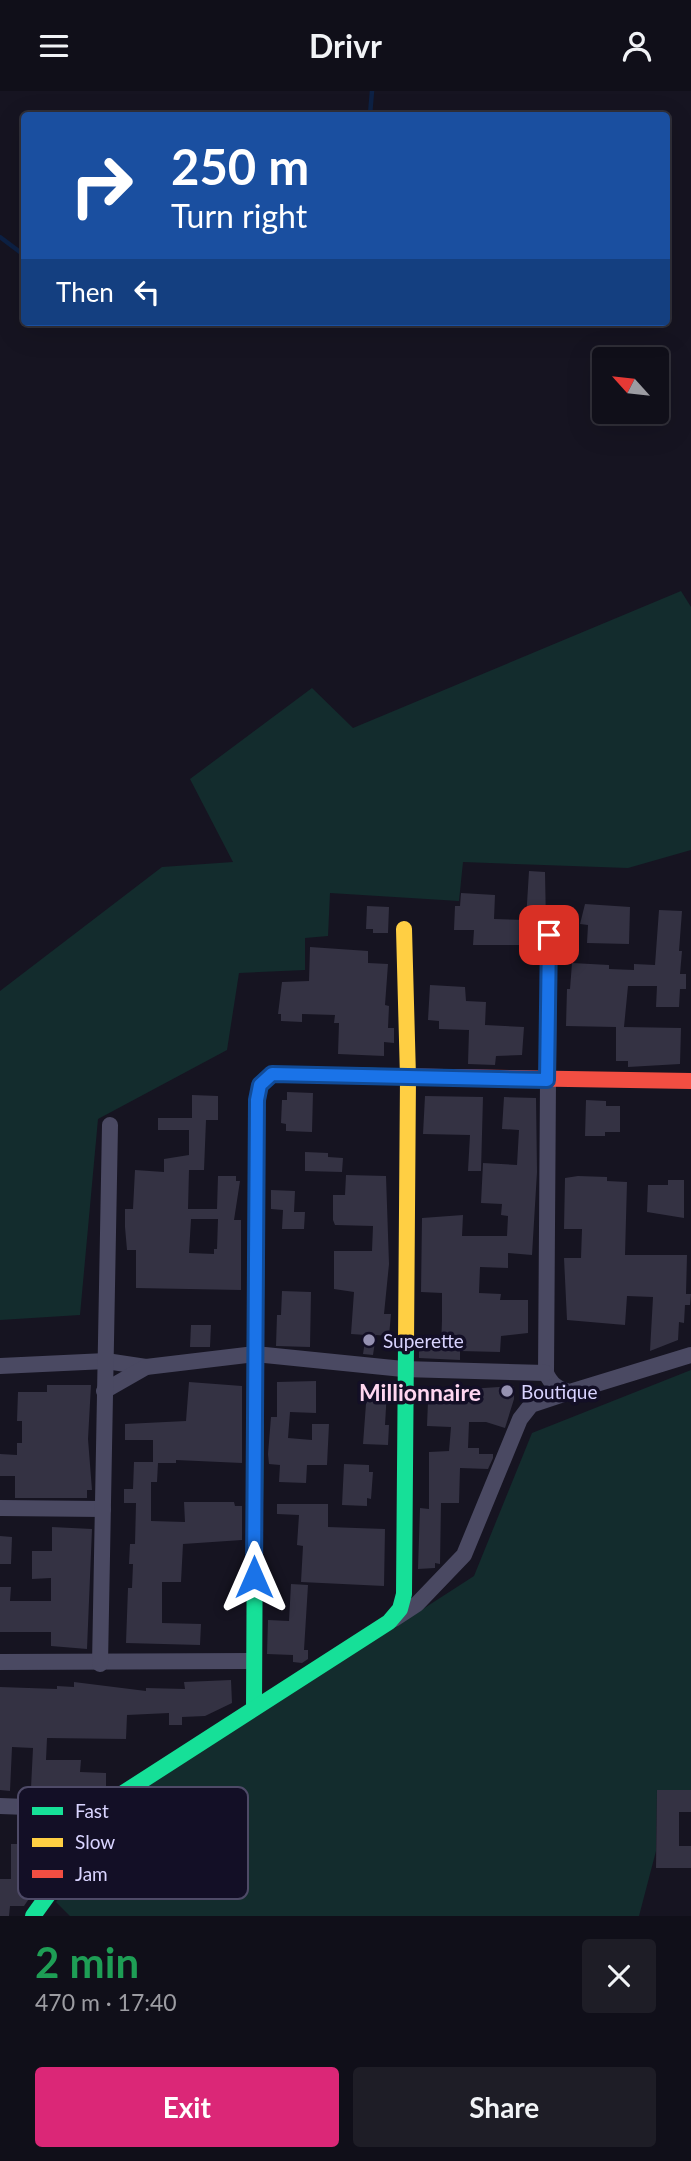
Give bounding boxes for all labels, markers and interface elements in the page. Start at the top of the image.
text: Drivr [309,26,382,65]
icon: menu [35,27,73,65]
icon: person [618,27,656,65]
text: 250 m [171,137,309,195]
icon: right [56,140,147,231]
text: Turn right [171,196,307,235]
icon: left [128,273,166,311]
text: Then [56,276,114,308]
north arrow [592,347,668,423]
map controls [592,347,669,424]
pin [519,905,579,965]
icon: arrive [530,916,568,954]
place label: Superette [383,1329,464,1352]
marker: Superette [361,1332,377,1348]
district label: Millionnaire [359,1378,481,1406]
place label: Boutique [521,1380,597,1403]
marker: Boutique [499,1383,515,1399]
position arrow [217,1540,291,1614]
legend [18,1787,248,1899]
text: Fast [75,1799,109,1822]
text: Slow [75,1830,115,1853]
text: Jam [75,1862,108,1885]
text: 2 min [35,1937,139,1987]
button: close [582,1939,656,2013]
text: 470 m · 17:40 [35,1988,177,2016]
button: Exit [35,2067,339,2147]
button: Share [353,2067,656,2147]

